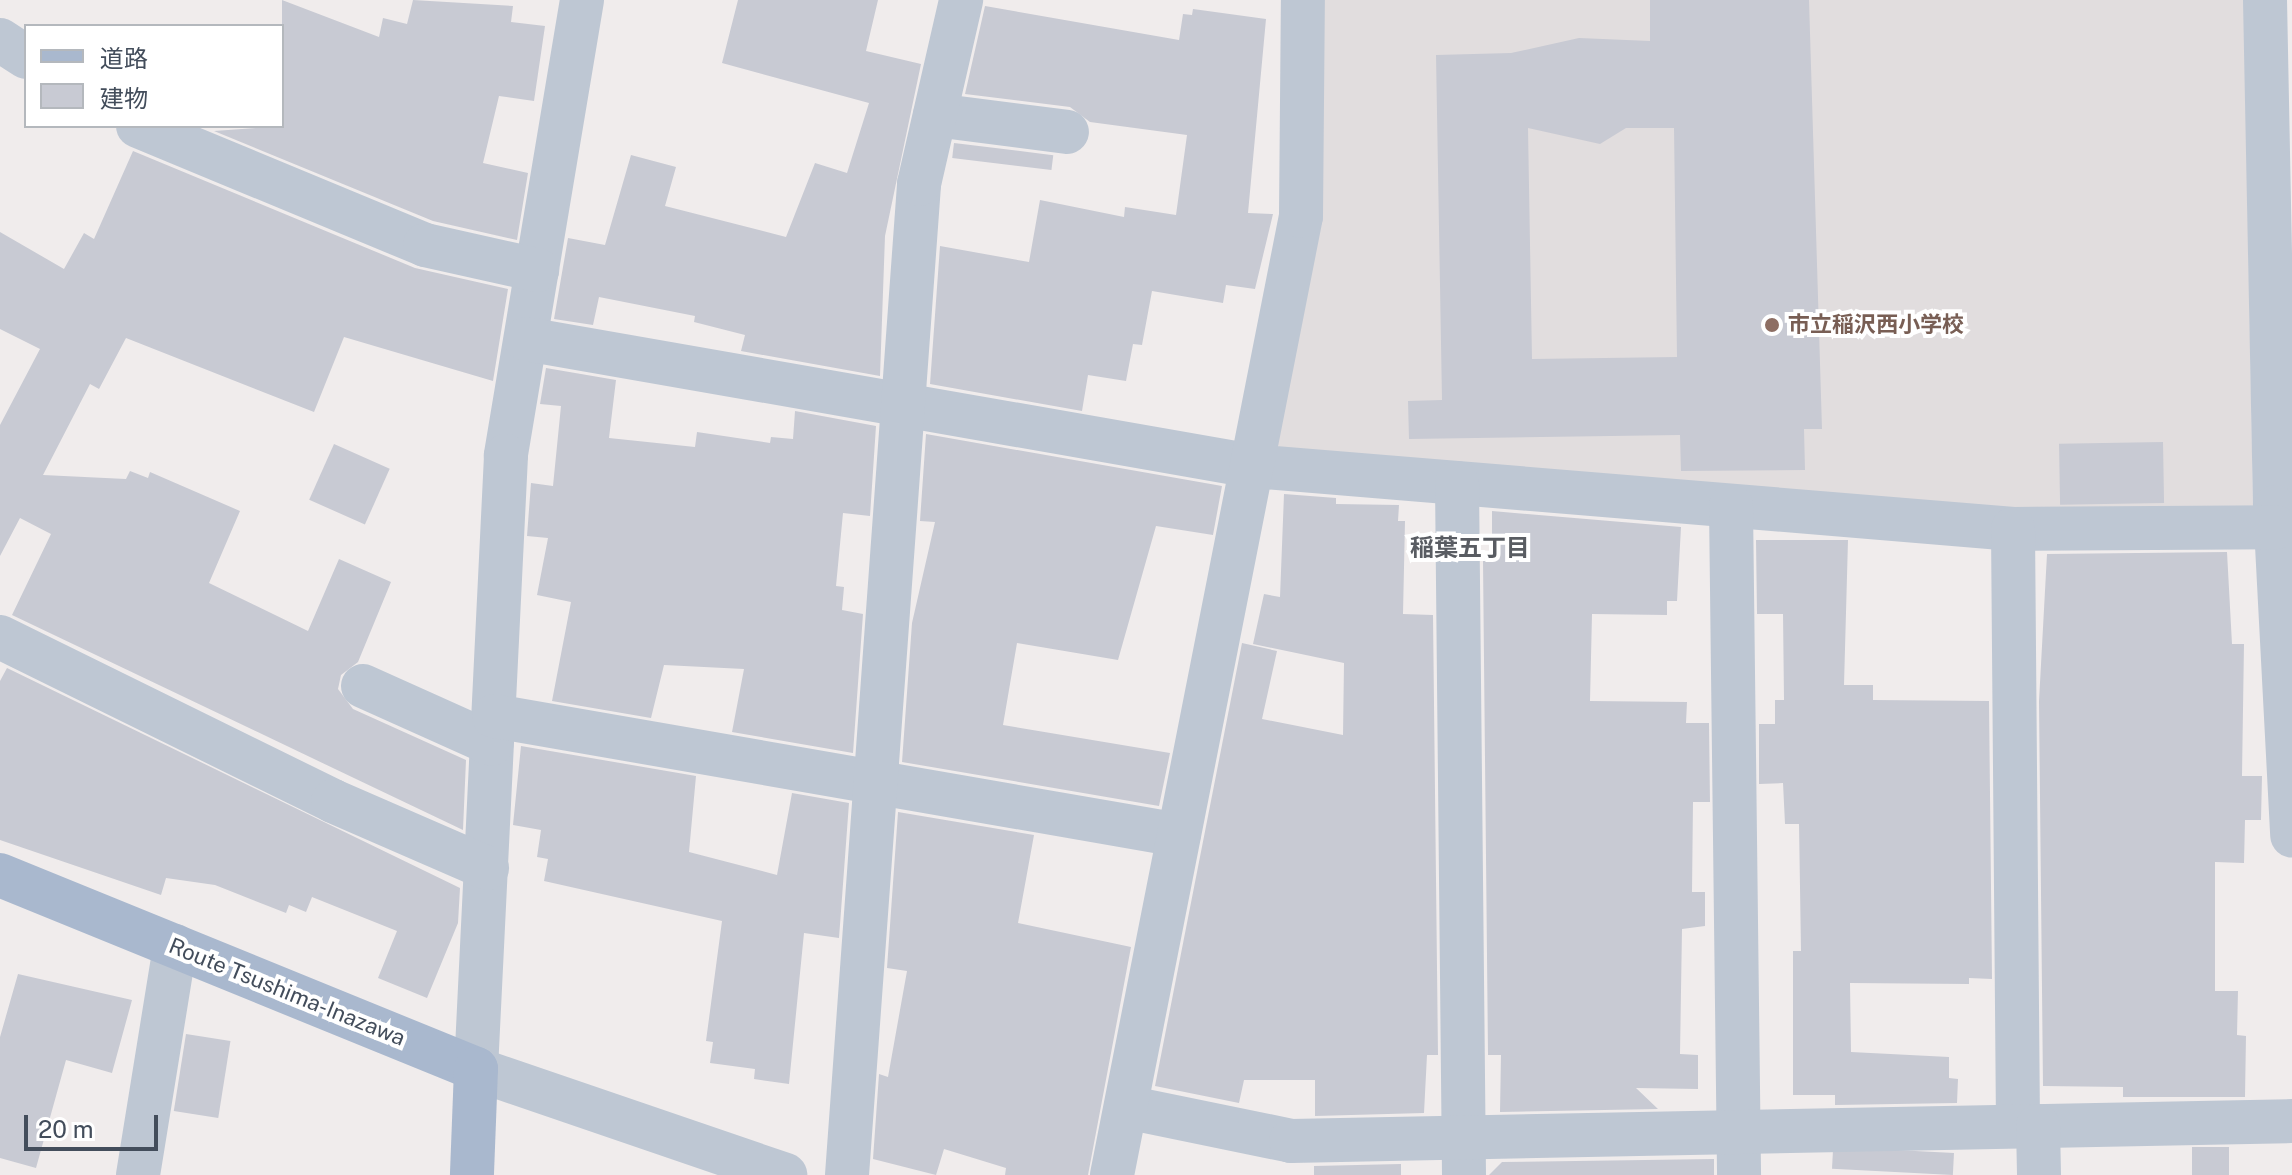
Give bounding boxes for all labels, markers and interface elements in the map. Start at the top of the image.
legend [24,24,284,128]
text: 道路 [100,44,148,72]
text: 建物 [100,84,148,112]
place label: 市立稲沢西小学校 [1788,312,1964,338]
marker: 市立稲沢西小学校 [1763,316,1781,334]
district label: 稲葉五丁目 [1410,534,1530,562]
street label: Route Tsushima-Inazawa [165,932,409,1052]
scale bar [28,1099,162,1149]
text: 20 m [38,1115,94,1143]

